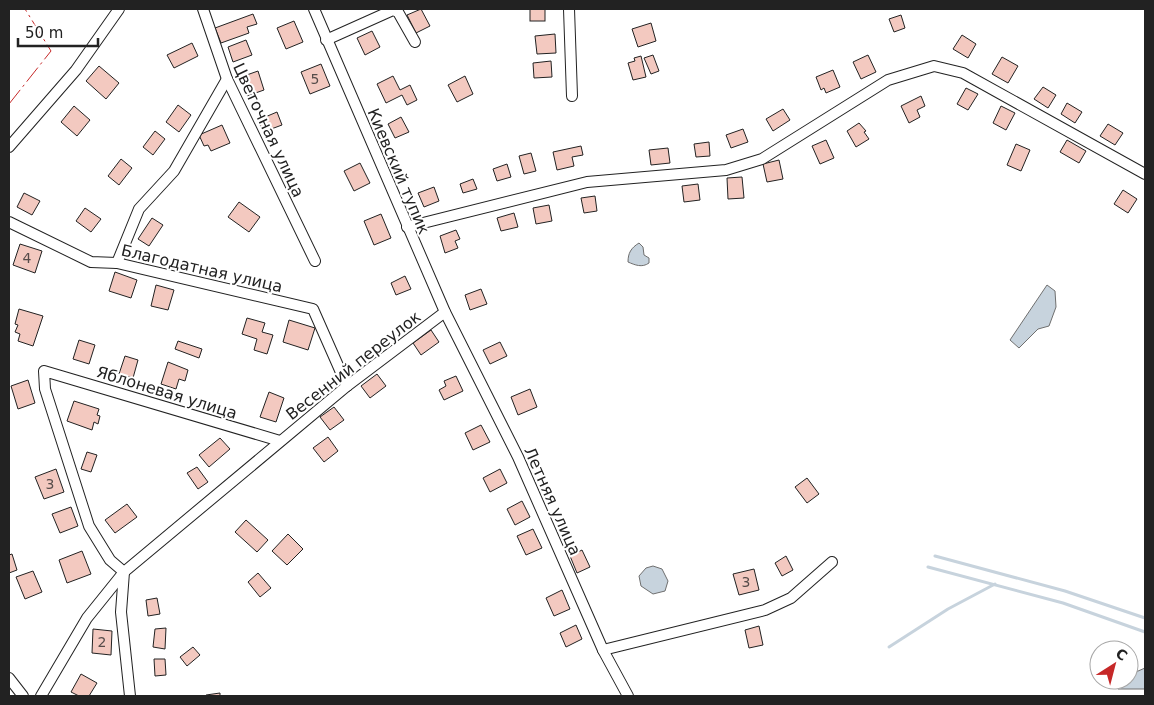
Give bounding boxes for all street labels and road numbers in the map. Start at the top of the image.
street label: Цветочная улица [229,60,308,200]
street label: Киевский тупик [363,105,434,237]
street label: Благодатная улица [119,241,284,296]
street label: Весенний переулок [282,307,425,424]
street label: Яблоневая улица [94,362,239,423]
street label: Летняя улица [520,444,585,558]

